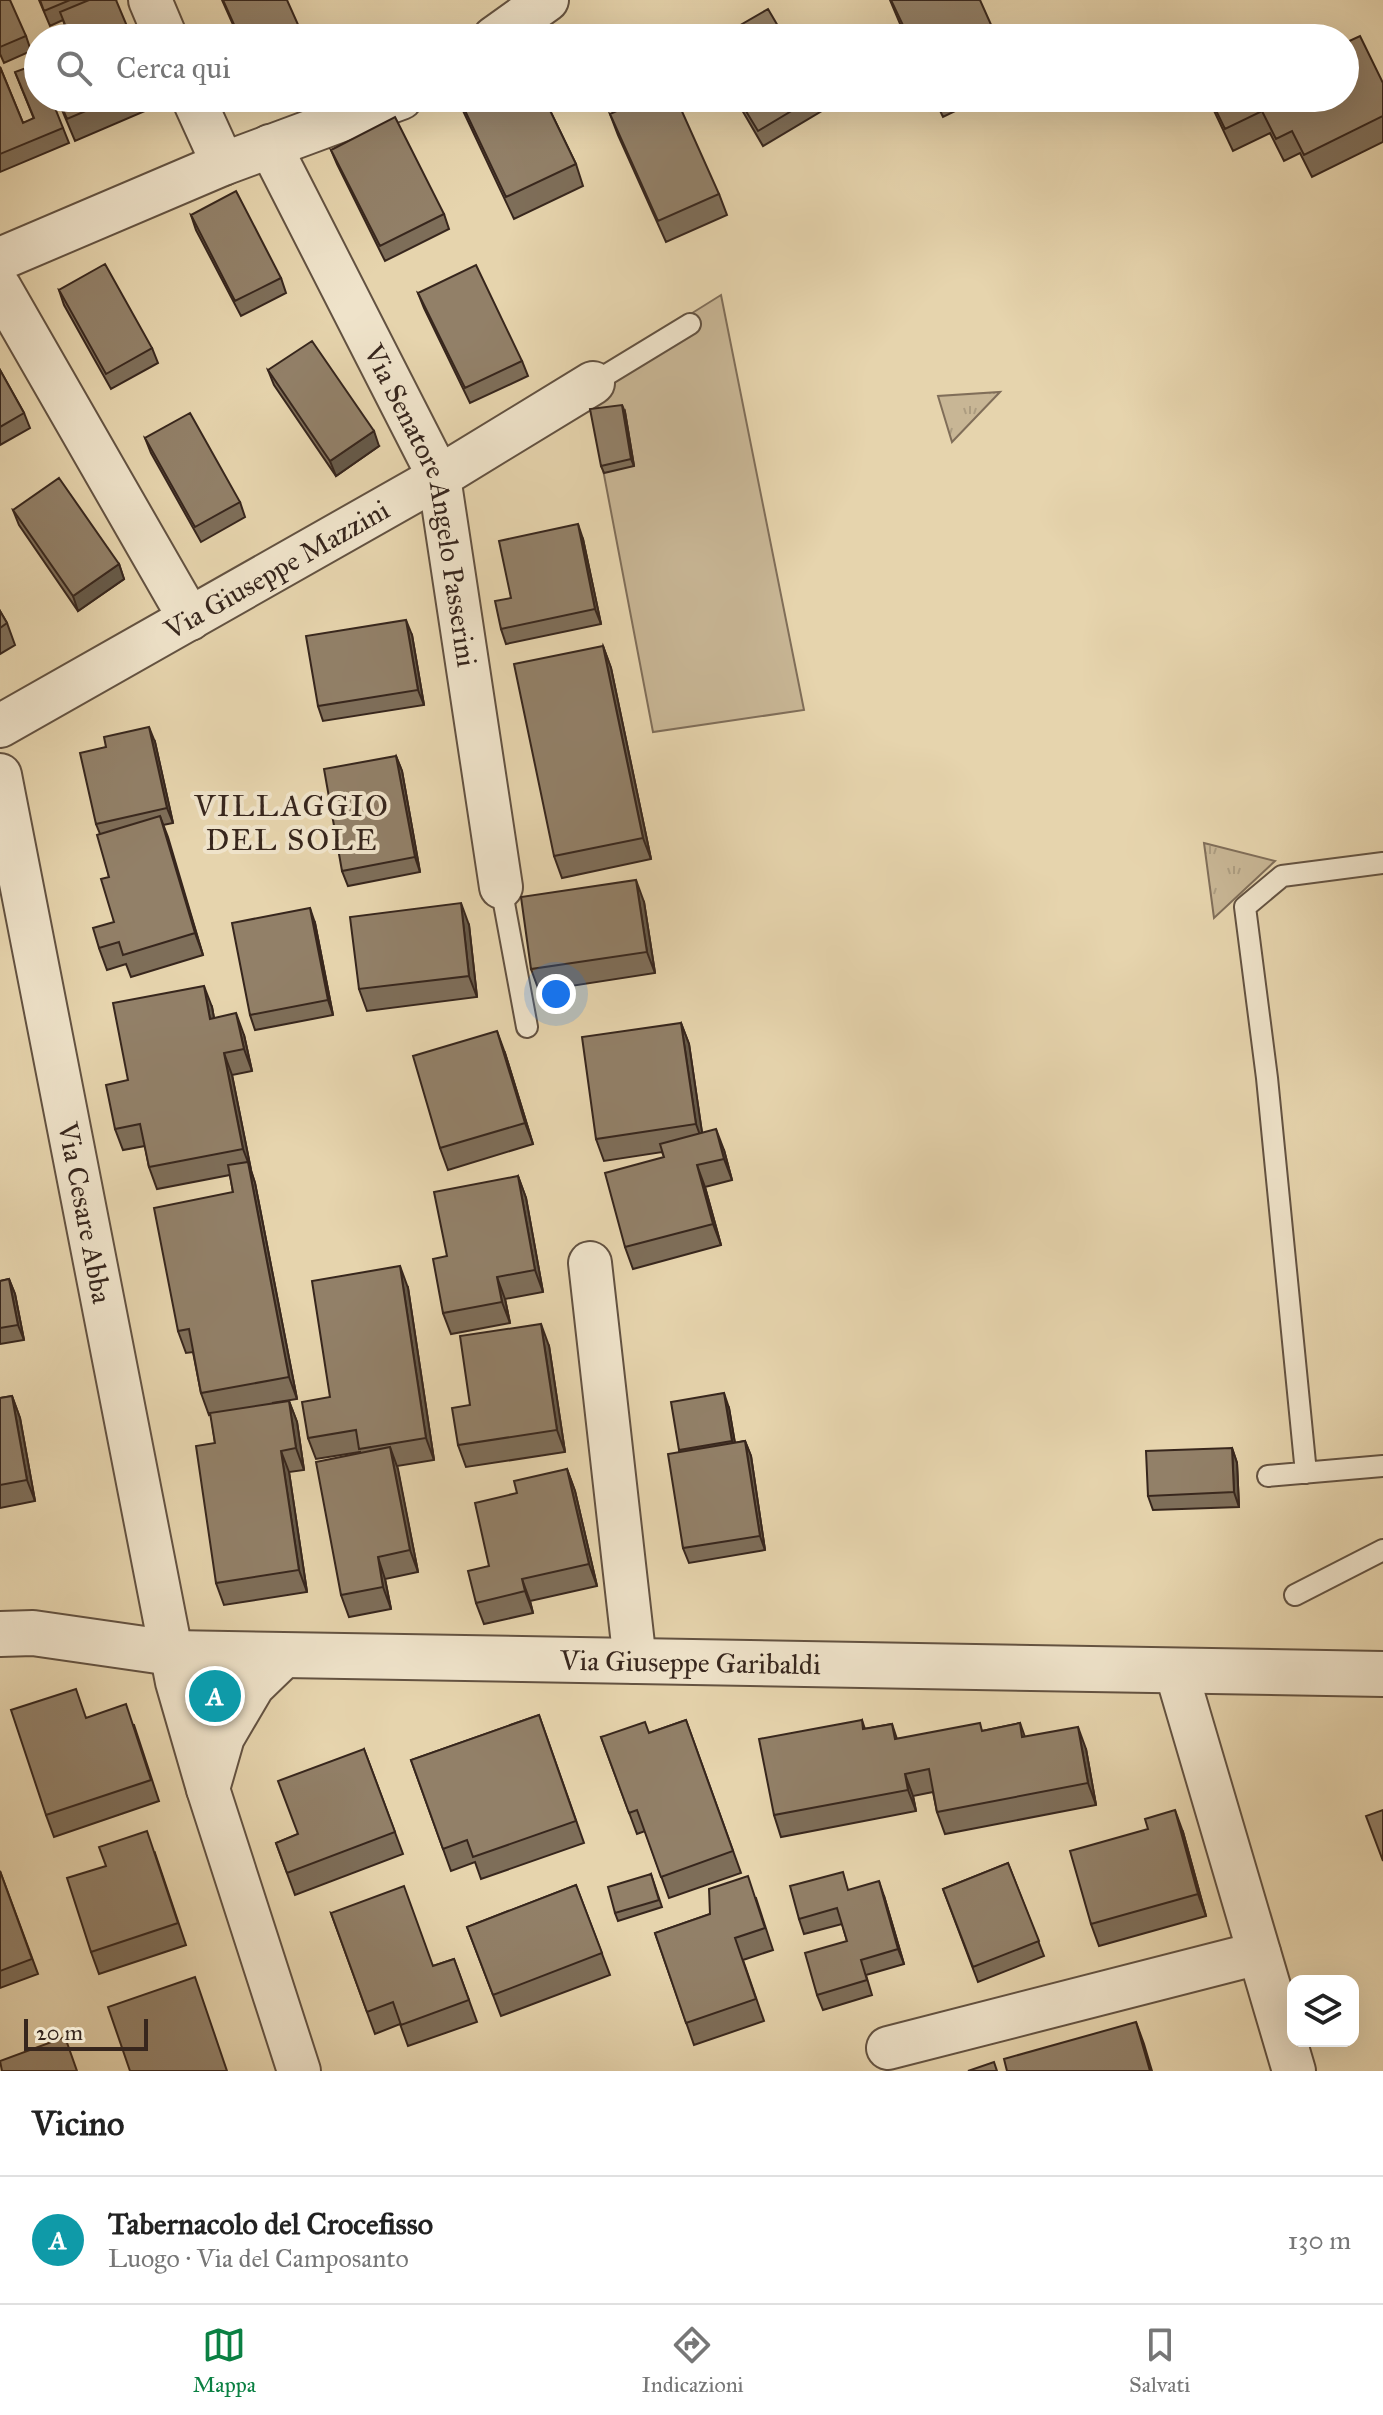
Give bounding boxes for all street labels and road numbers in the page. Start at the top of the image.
street label: Via Senatore Angelo Passerini [356,337,485,670]
street label: Via Giuseppe Mazzini [157,492,396,648]
street label: Via Cesare Abba [50,1118,120,1307]
street label: Via Giuseppe Garibaldi [559,1643,821,1682]

